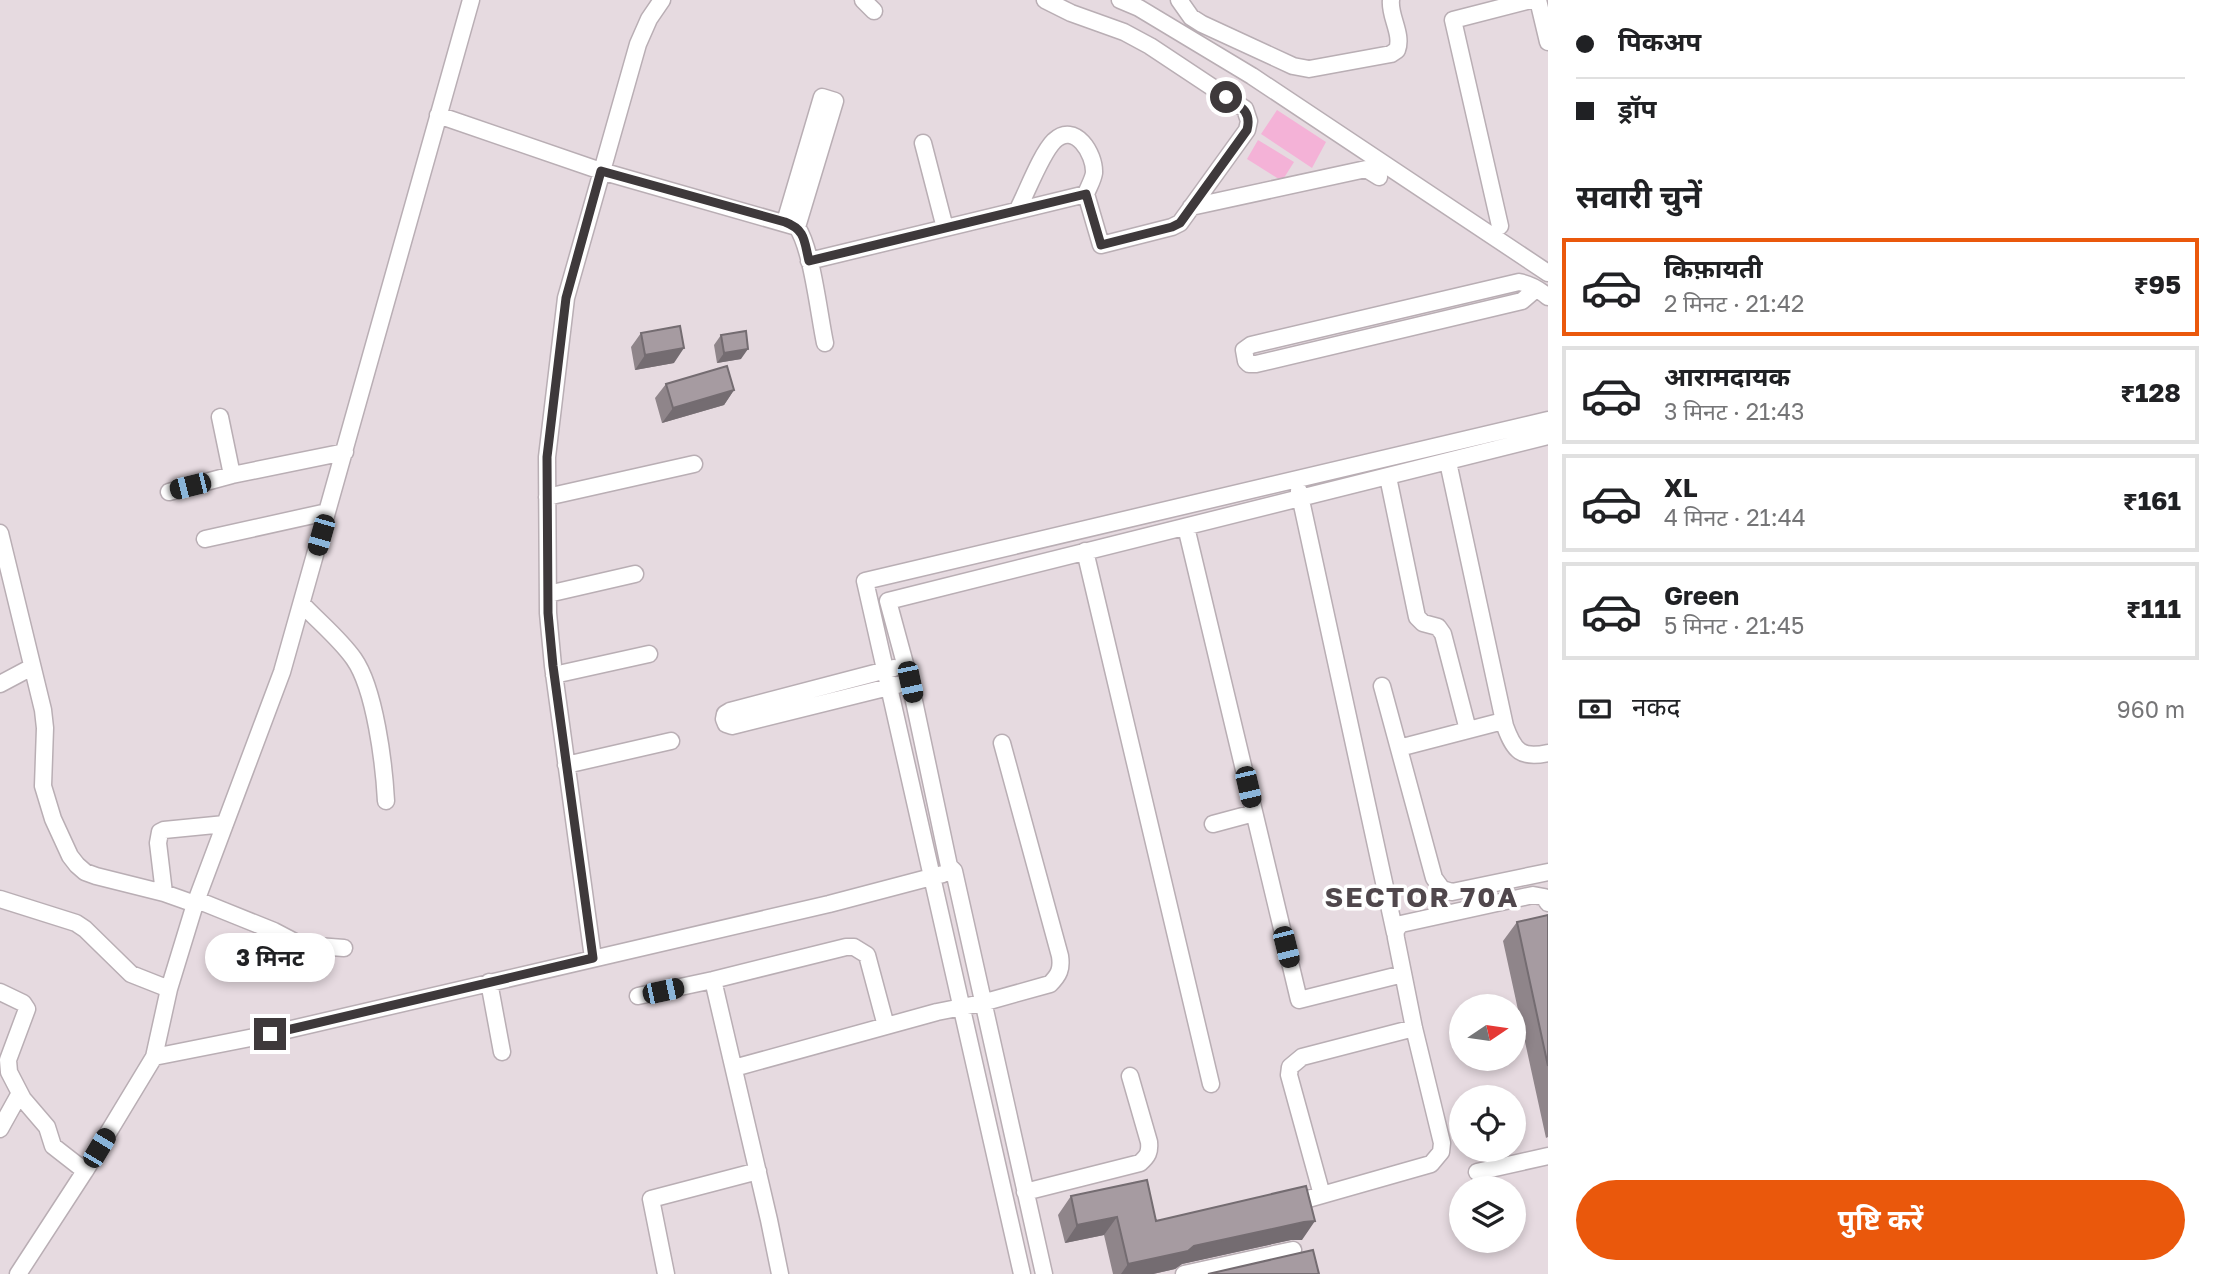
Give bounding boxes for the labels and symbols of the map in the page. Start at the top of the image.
route start [1210,81,1242,113]
car [168,471,213,501]
car [306,512,337,558]
car [896,659,925,705]
car [1234,764,1263,810]
district label: SECTOR 70A [1325,880,1519,913]
car [1271,924,1302,970]
callout: 3 मिनट [205,932,335,982]
car [641,976,686,1006]
north arrow [1449,994,1526,1071]
route end [254,1018,286,1050]
car [80,1125,119,1171]

